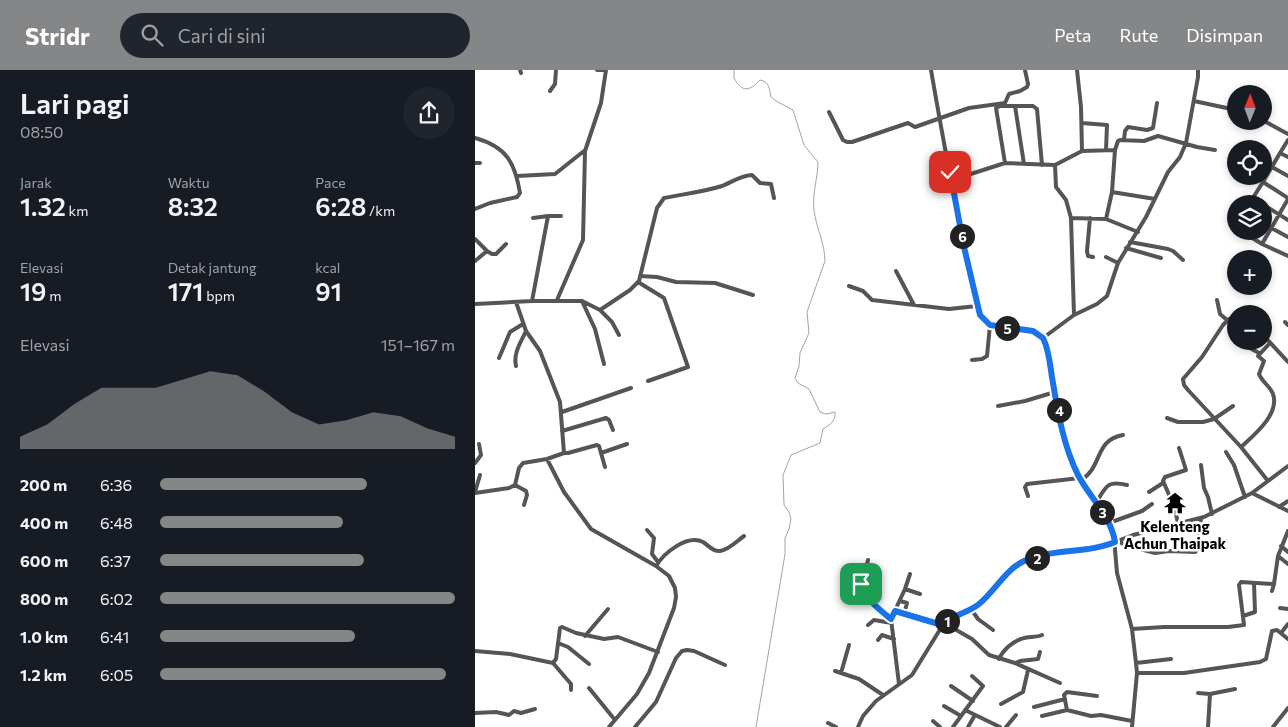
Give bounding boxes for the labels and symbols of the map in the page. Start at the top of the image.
north arrow [1227,85,1273,130]
pin [929,151,971,193]
pin: 6 [949,224,975,248]
pin: 5 [995,316,1019,340]
pin: 4 [1047,398,1071,422]
temple icon: Kelenteng Achun Thaipak [1162,490,1188,516]
pin: 3 [1089,500,1115,524]
place label: Kelenteng Achun Thaipak [1124,517,1227,552]
pin: 2 [1025,546,1049,570]
pin [840,563,882,605]
pin: 1 [935,608,959,634]

